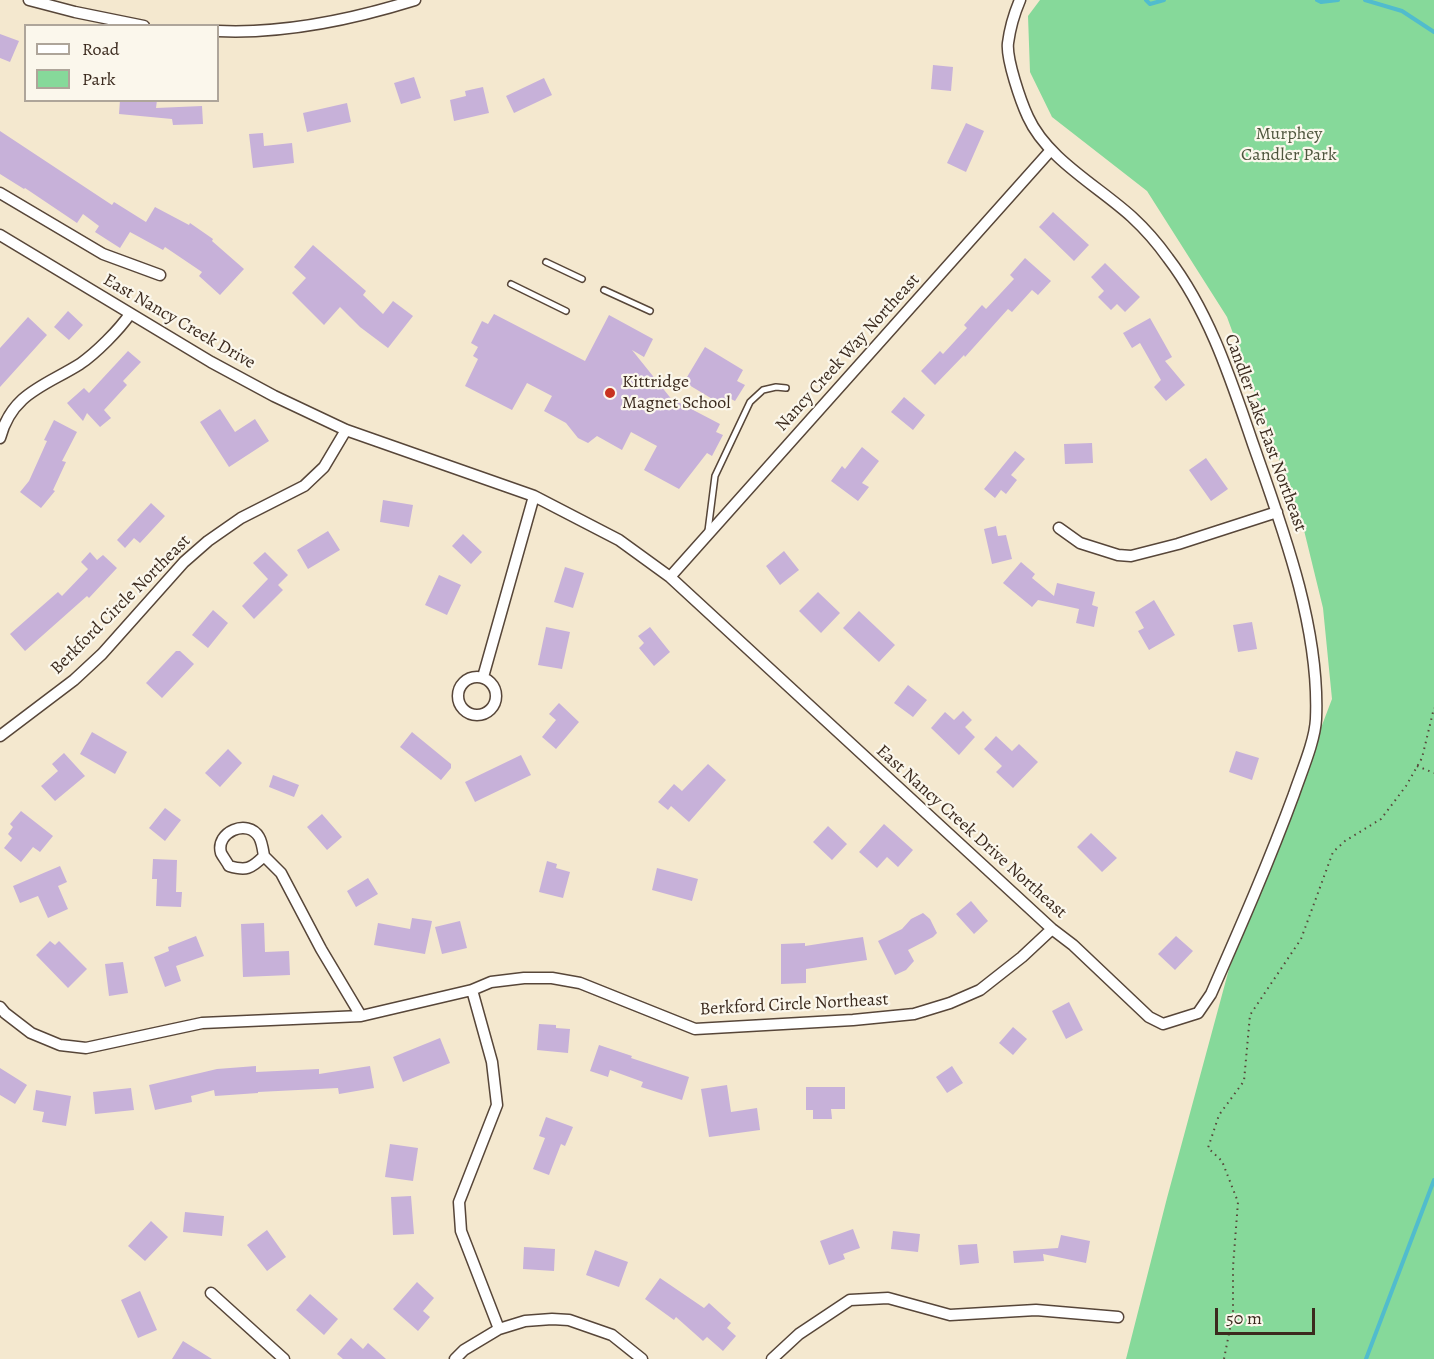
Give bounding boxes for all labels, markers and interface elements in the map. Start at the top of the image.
legend [24,24,219,102]
text: Road [82,37,119,61]
text: Park [82,67,116,91]
park label: Murphey Candler Park [1241,124,1337,166]
street label: East Nancy Creek Drive [99,270,259,374]
street label: Nancy Creek Way Northeast [771,270,925,436]
street label: Candler Lake East Northeast [1219,331,1311,535]
place label: Kittridge Magnet School [622,372,731,415]
marker: Kittridge Magnet School [603,386,617,400]
street label: Berkford Circle Northeast [47,531,195,679]
street label: East Nancy Creek Drive Northeast [871,741,1071,923]
street label: Berkford Circle Northeast [699,989,889,1021]
scale bar [1218,1296,1318,1334]
text: 50 m [1226,1306,1262,1330]

